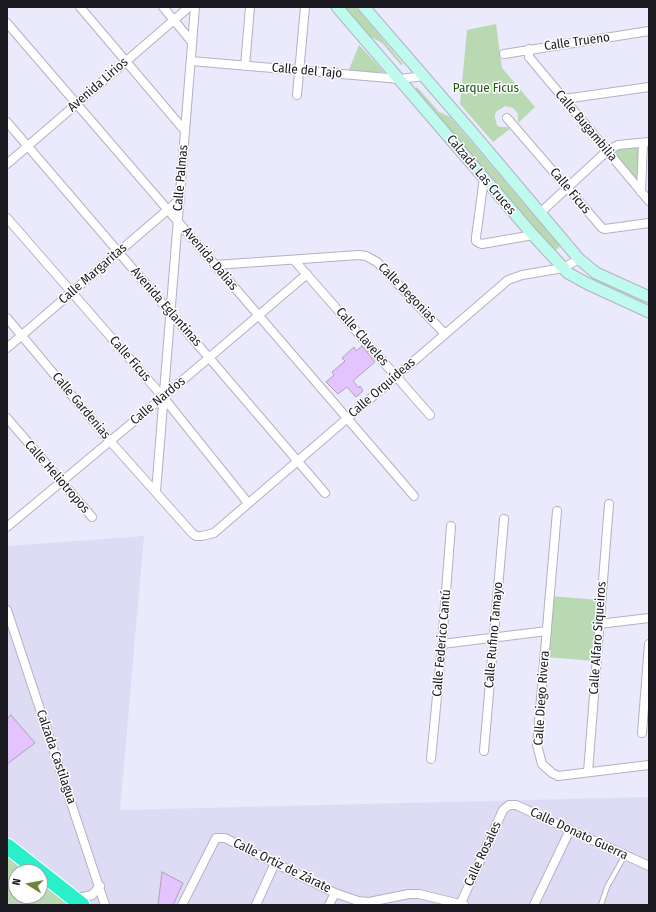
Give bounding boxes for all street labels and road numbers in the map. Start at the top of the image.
street label: Calle Trueno [543,30,611,54]
street label: Avenida Lirios [65,55,131,115]
street label: Calle del Tajo [271,60,343,82]
street label: Calle Bugambilia [552,87,620,165]
street label: Calzada Las Cruces [443,132,519,218]
street label: Calle Palmas [170,144,192,212]
street label: Calle Ficus [546,165,594,217]
street label: Avenida Dalias [179,224,241,294]
street label: Calle Margaritas [56,240,130,308]
street label: Calle Begonias [375,260,439,326]
street label: Avenida Eglantinas [127,264,205,350]
street label: Calle Claveles [332,305,392,369]
street label: Calle Ficus [106,333,154,385]
street label: Calle Orquídeas [345,355,419,421]
street label: Calle Gardenias [49,369,113,443]
street label: Calle Nardos [127,374,189,428]
street label: Calle Heliotropos [21,437,93,517]
street label: Calle Rufino Tamayo [482,581,506,689]
street label: Calle Alfaro Siqueiros [586,581,610,695]
street label: Calle Federico Cantú [430,589,454,697]
street label: Calle Diego Rivera [531,650,553,746]
street label: Calzada Castilagua [33,708,79,806]
street label: Calle Donato Guerra [528,804,630,864]
street label: Calle Rosales [461,819,505,889]
street label: Calle Ortiz de Zárate [230,836,334,896]

